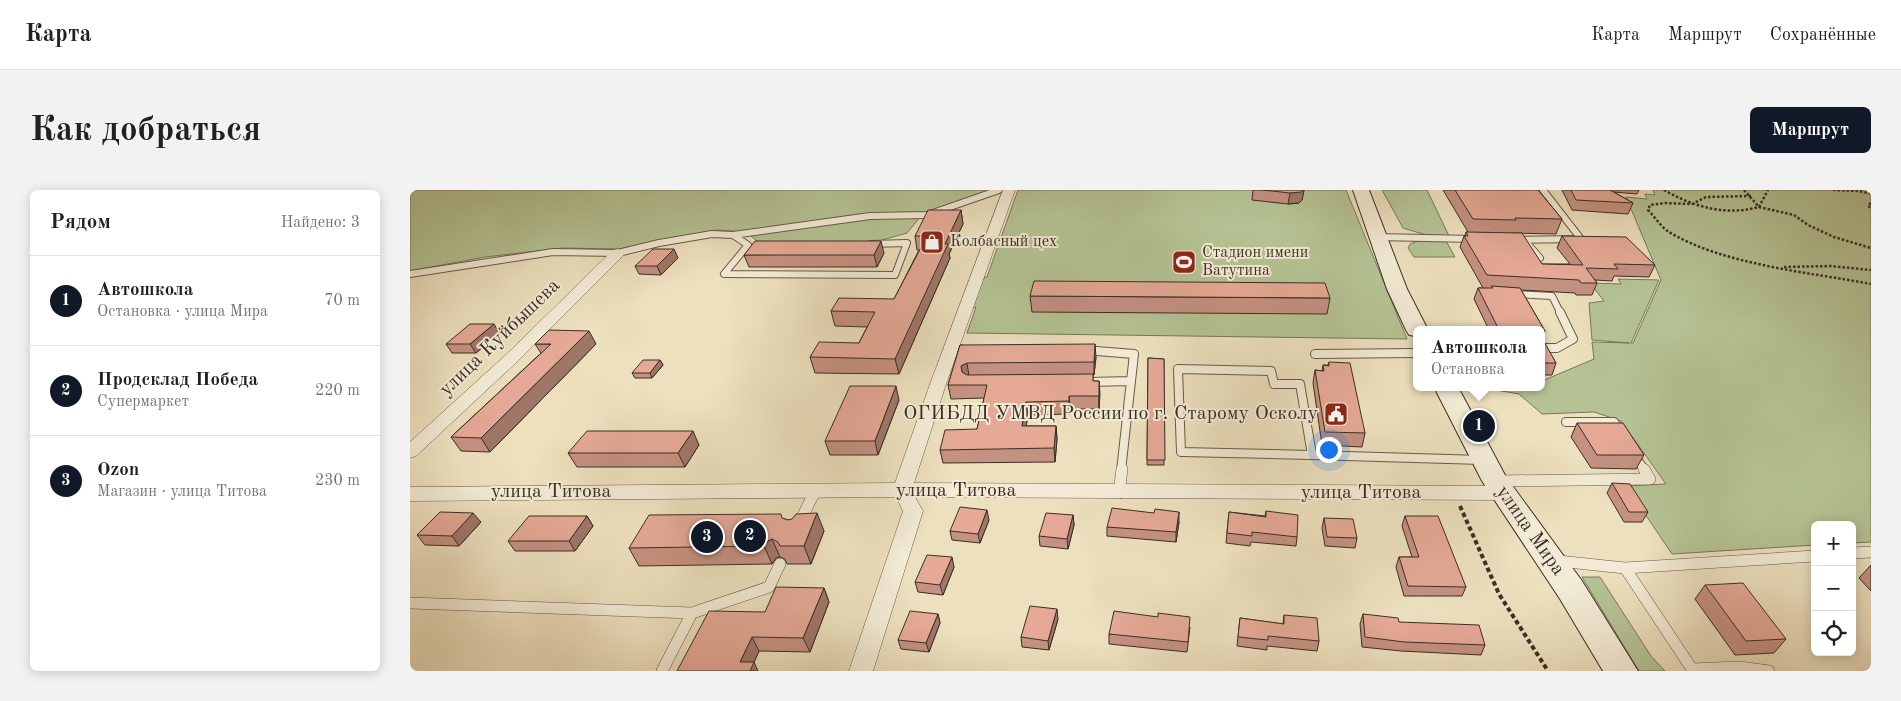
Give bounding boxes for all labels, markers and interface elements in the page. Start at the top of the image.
text: Карта [25,23,92,47]
text: Карта [1591,26,1640,44]
text: Маршрут [1668,26,1742,44]
text: Сохранённые [1770,26,1876,44]
button: Маршрут [1750,107,1871,153]
text: Как добраться [30,113,261,148]
text: Рядом [50,212,111,233]
text: Найдено: 3 [281,215,360,231]
shop icon: Колбасный цех [919,229,945,255]
place label: Колбасный цех [950,234,1057,250]
place label: Стадион имени Ватутина [1202,245,1308,279]
sports icon: Стадион имени Ватутина [1171,249,1197,275]
street label: улица Куйбышева [436,276,564,400]
text: Автошкола [97,281,193,300]
text: 1 [61,293,71,309]
text: 70 m [324,293,360,309]
text: Остановка · улица Мира [97,304,268,320]
popup [1413,326,1545,391]
text: Автошкола [1431,339,1527,358]
text: Остановка [1431,362,1505,378]
text: Продсклад Победа [97,371,258,390]
text: 2 [61,383,71,399]
text: 220 m [315,383,360,399]
text: Супермаркет [97,394,189,410]
public building icon: ОГИБДД УМВД России по г. Старому Осколу [1323,401,1349,427]
place label: ОГИБДД УМВД России по г. Старому Осколу [903,404,1318,424]
pin: 1 [1463,407,1495,445]
your location [1316,437,1342,463]
text: Ozon [97,461,139,480]
text: 3 [61,473,71,489]
text: 230 m [315,473,360,489]
street label: улица Титова [896,481,1016,501]
street label: улица Титова [491,482,611,502]
street label: улица Мира [1492,482,1568,580]
street label: улица Титова [1301,483,1421,503]
text: Магазин · улица Титова [97,484,267,500]
pin: 2 [734,517,766,555]
pin: 3 [691,518,723,556]
map controls [1811,521,1856,656]
button: + [1811,521,1856,566]
button: − [1811,566,1856,611]
button: locate [1811,611,1856,656]

